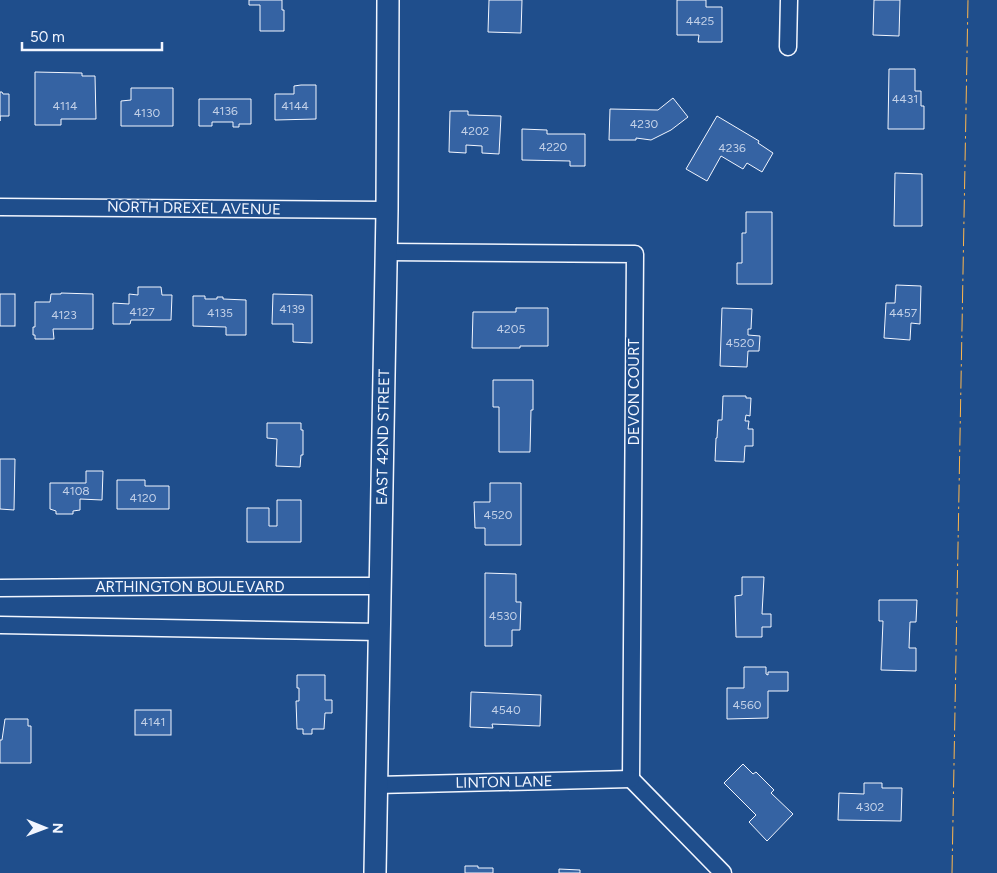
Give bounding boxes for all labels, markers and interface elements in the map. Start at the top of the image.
house number: 4425 [686,14,714,28]
scale bar [22,20,162,52]
text: 50 m [30,28,65,46]
house number: 4431 [892,92,918,106]
house number: 4114 [53,99,78,113]
house number: 4144 [281,99,309,113]
house number: 4136 [212,104,238,118]
house number: 4130 [134,106,161,120]
house number: 4230 [630,117,658,131]
house number: 4202 [461,124,489,138]
house number: 4220 [539,140,568,154]
house number: 4236 [718,141,746,155]
street label: NORTH DREXEL AVENUE [107,197,281,219]
house number: 4139 [279,302,305,316]
house number: 4127 [129,305,155,319]
house number: 4135 [207,306,233,320]
house number: 4457 [889,306,918,320]
house number: 4123 [51,308,77,322]
house number: 4205 [497,322,525,336]
house number: 4520 [726,336,755,350]
street label: DEVON COURT [625,338,643,446]
street label: EAST 42ND STREET [373,368,393,505]
house number: 4108 [62,484,90,498]
house number: 4120 [130,491,157,505]
house number: 4520 [484,508,513,522]
street label: ARTHINGTON BOULEVARD [95,578,285,596]
house number: 4530 [489,609,518,623]
house number: 4560 [733,698,762,712]
house number: 4540 [491,703,521,717]
house number: 4141 [141,715,165,729]
street label: LINTON LANE [455,772,553,792]
house number: 4302 [856,800,884,814]
north arrow [20,803,70,853]
text: N [49,823,66,834]

